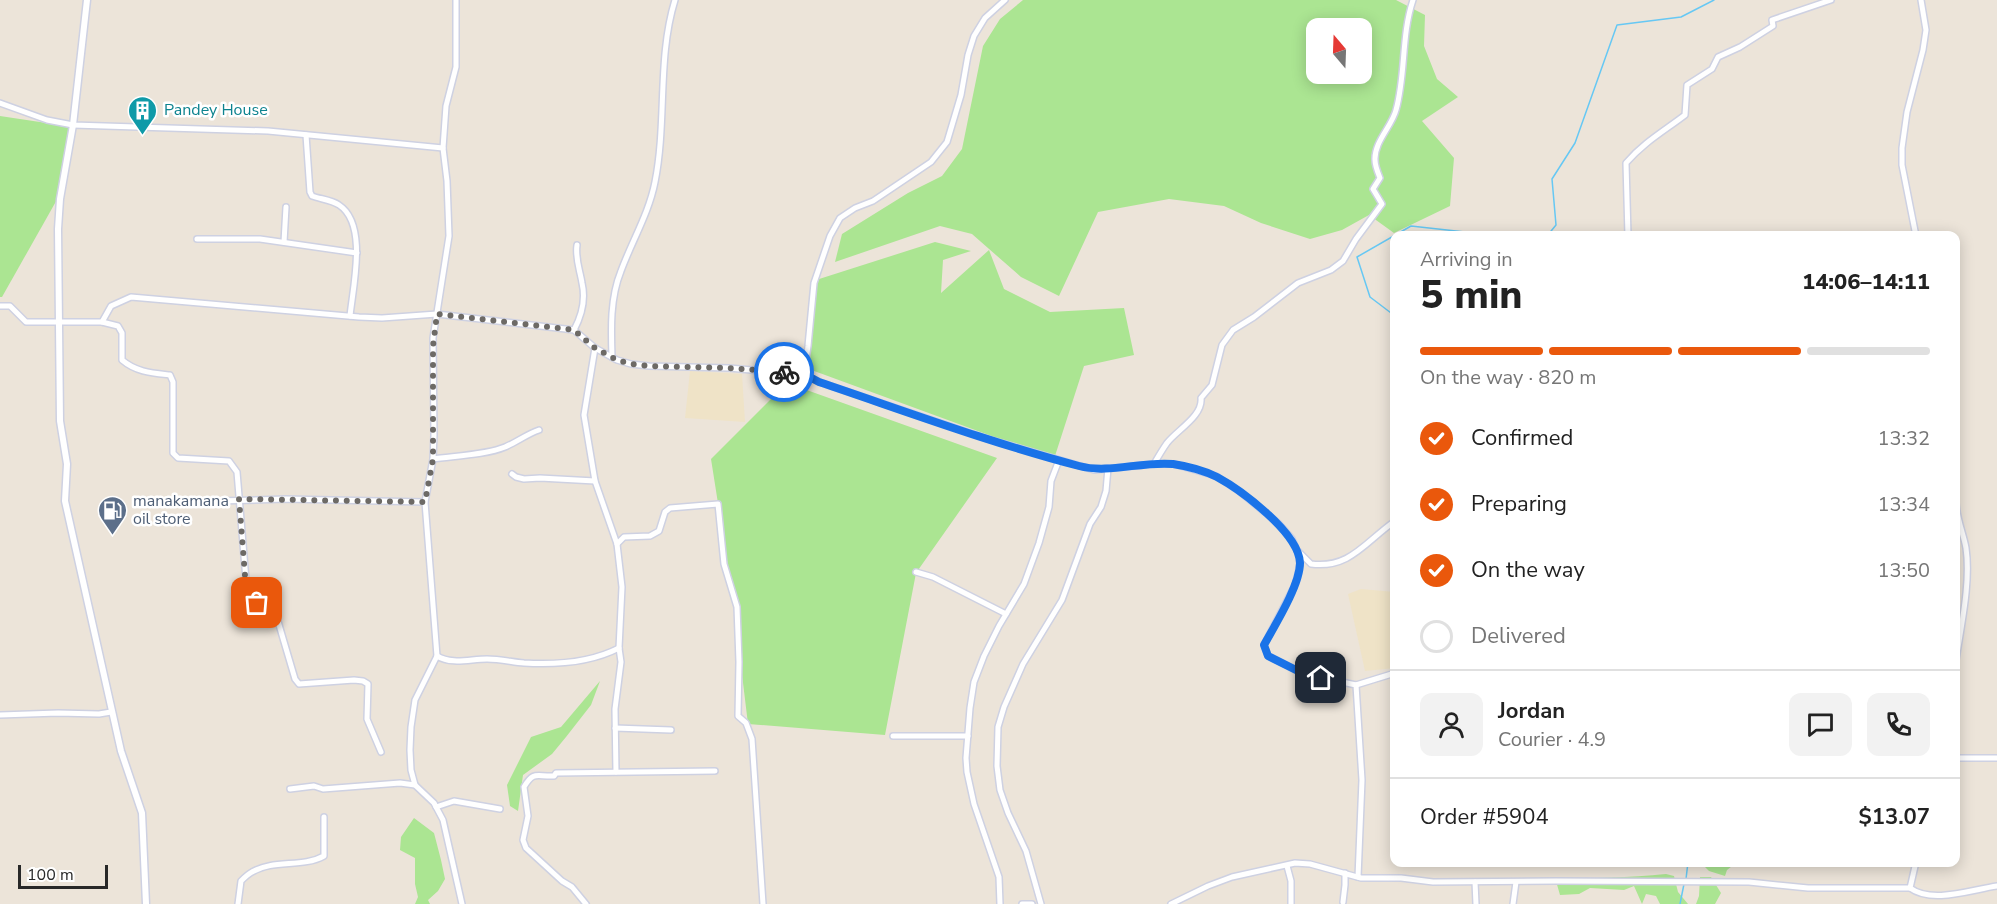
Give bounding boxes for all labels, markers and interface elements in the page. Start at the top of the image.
north arrow [1306,18,1372,84]
map controls [1306,18,1372,84]
building icon: Pandey House [127,94,159,136]
place label: Pandey House [164,99,268,121]
text: Arriving in [1420,246,1513,273]
text: 14:06–14:11 [1802,267,1930,297]
text: 5 min [1420,269,1523,322]
courier [754,342,814,402]
icon: bike [768,356,801,389]
text: On the way · 820 m [1420,364,1596,391]
icon: check [1420,422,1453,455]
text: Confirmed [1471,423,1573,453]
text: 13:32 [1877,425,1930,452]
icon: check [1420,488,1453,521]
text: Preparing [1471,489,1567,519]
place label: manakamana oil store [133,490,229,530]
text: 13:34 [1877,491,1930,518]
fuel station icon: manakamana oil store [96,494,128,536]
icon: check [1420,554,1453,587]
text: On the way [1471,555,1585,585]
text: 13:50 [1877,557,1930,584]
pin [231,577,282,628]
icon: bag [240,586,273,619]
text: Delivered [1471,621,1566,651]
pin [1295,652,1346,703]
icon: home [1304,661,1337,694]
button: person [1420,693,1483,756]
button: chat [1789,693,1852,756]
button: phone [1867,693,1930,756]
text: Jordan [1498,696,1565,726]
text: Courier · 4.9 [1498,726,1606,753]
text: Order #5904 [1420,802,1549,832]
text: $13.07 [1859,802,1930,832]
scale bar [18,862,108,890]
text: 100 m [27,864,74,886]

